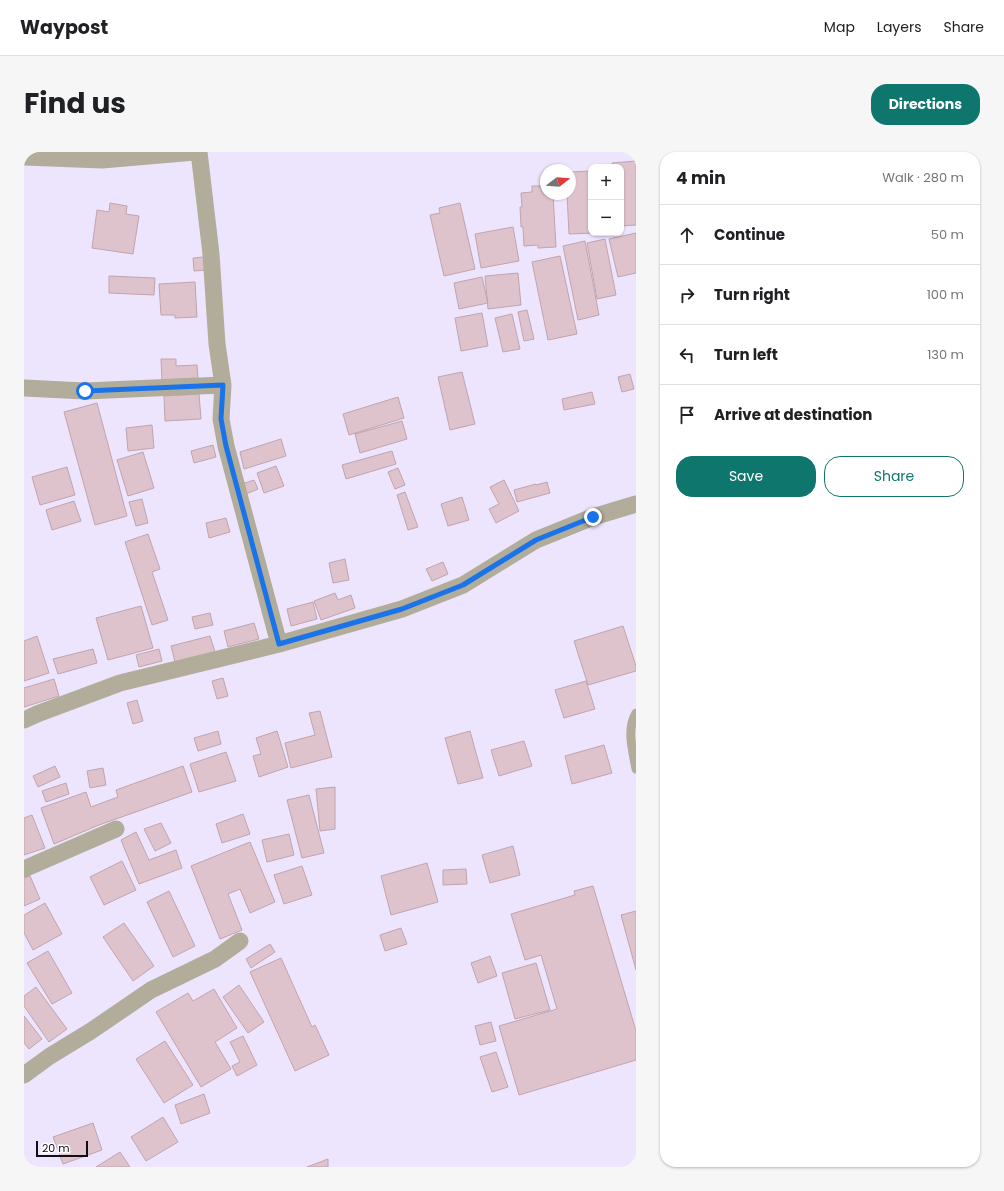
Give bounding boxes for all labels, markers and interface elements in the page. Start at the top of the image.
text: Waypost [20,14,108,41]
text: Map [824,17,855,37]
text: Layers [877,17,921,37]
text: Share [943,17,984,37]
text: Find us [24,84,126,123]
button: Directions [871,84,980,125]
north arrow [540,164,576,200]
map controls [588,164,624,236]
button: + [588,164,624,200]
text: 4 min [676,166,726,190]
text: Walk · 280 m [882,168,964,187]
button: − [588,200,624,236]
icon: ahead [676,224,698,246]
text: Continue [714,224,785,245]
text: 50 m [931,225,964,244]
icon: right [676,284,698,306]
text: Turn right [714,284,790,305]
text: 100 m [927,285,964,304]
icon: left [676,344,698,366]
text: Turn left [714,344,778,365]
text: 130 m [927,345,964,364]
route start [76,382,94,400]
icon: arrive [676,404,698,426]
text: Arrive at destination [714,404,872,425]
button: Save [676,456,816,497]
button: Share [824,456,964,497]
route end [584,508,602,526]
scale bar [36,1139,88,1158]
text: 20 m [42,1140,70,1156]

